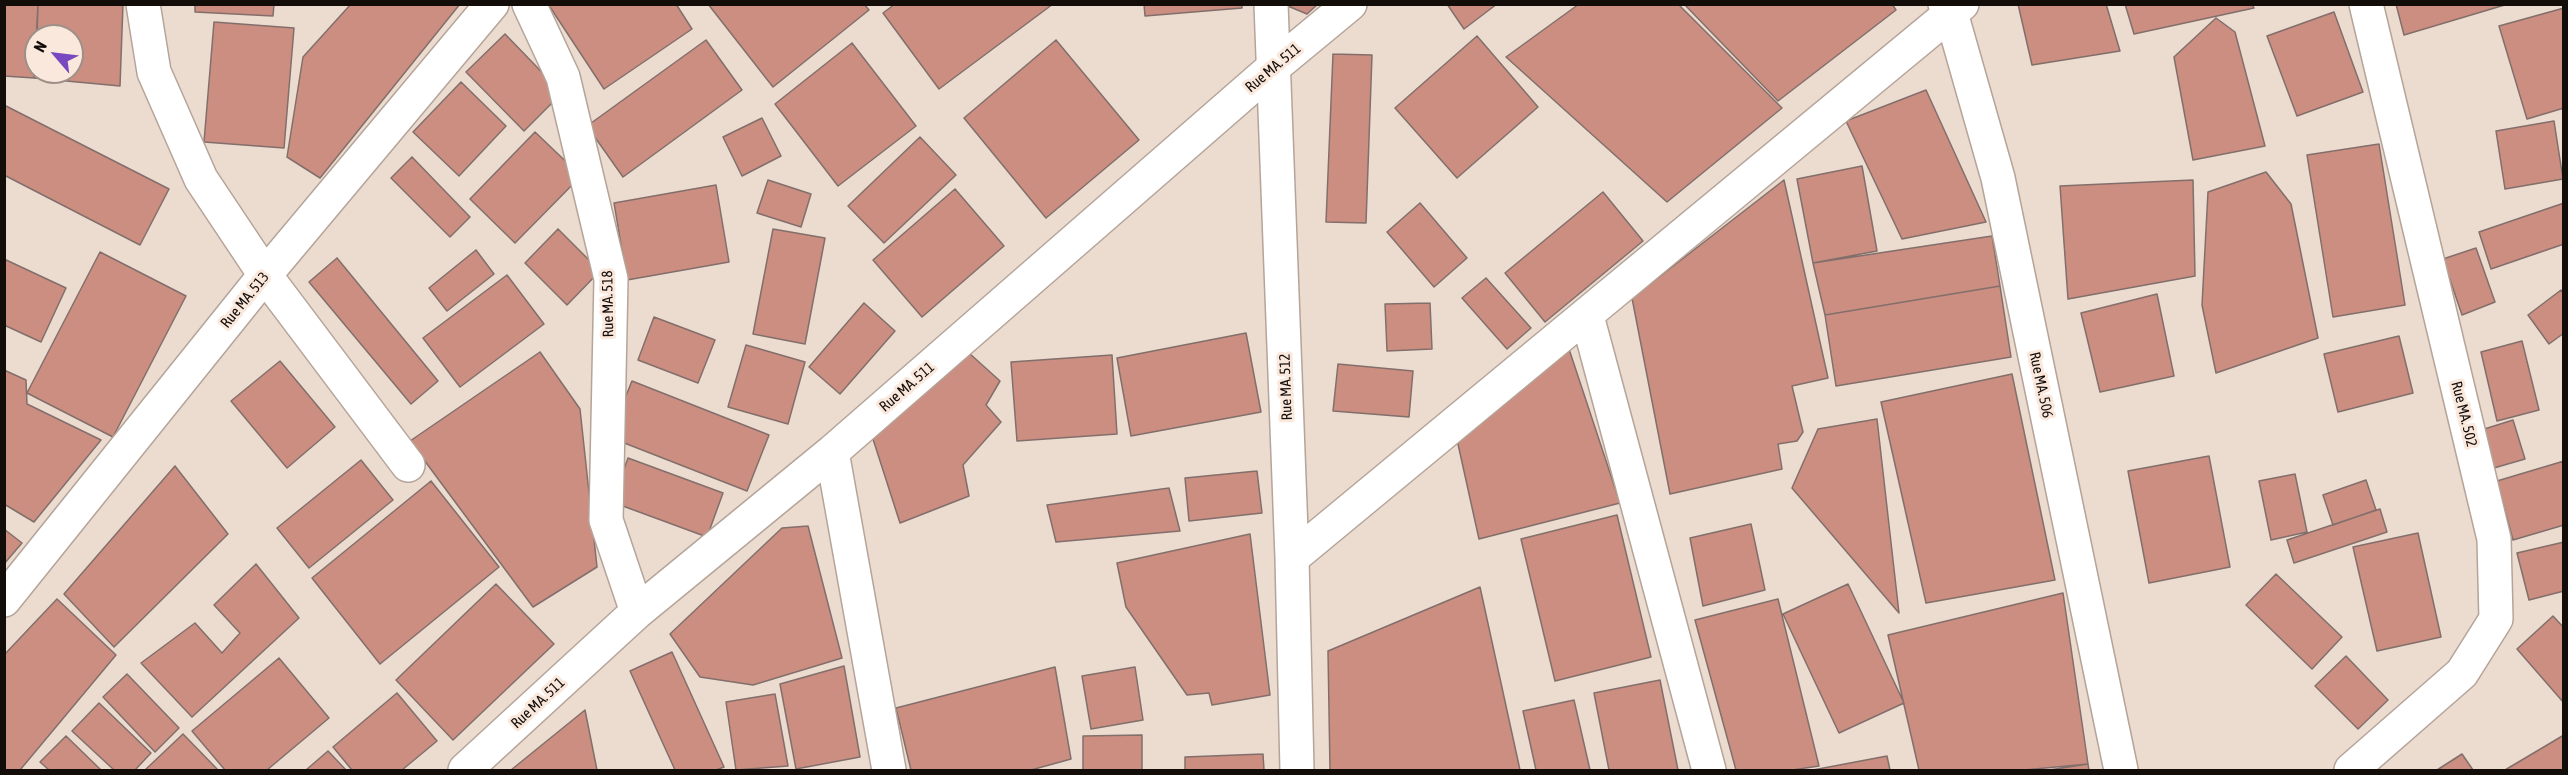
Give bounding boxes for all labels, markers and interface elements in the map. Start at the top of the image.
north arrow [24,24,84,84]
text: N [30,38,50,55]
street label: Rue MA. 511 [1242,40,1304,96]
street label: Rue MA. 513 [217,268,273,332]
street label: Rue MA. 518 [598,270,618,338]
street label: Rue MA. 506 [2025,350,2057,420]
street label: Rue MA. 512 [1276,353,1296,421]
street label: Rue MA. 511 [876,358,938,416]
street label: Rue MA. 502 [2447,379,2481,449]
street label: Rue MA. 511 [507,674,569,732]

